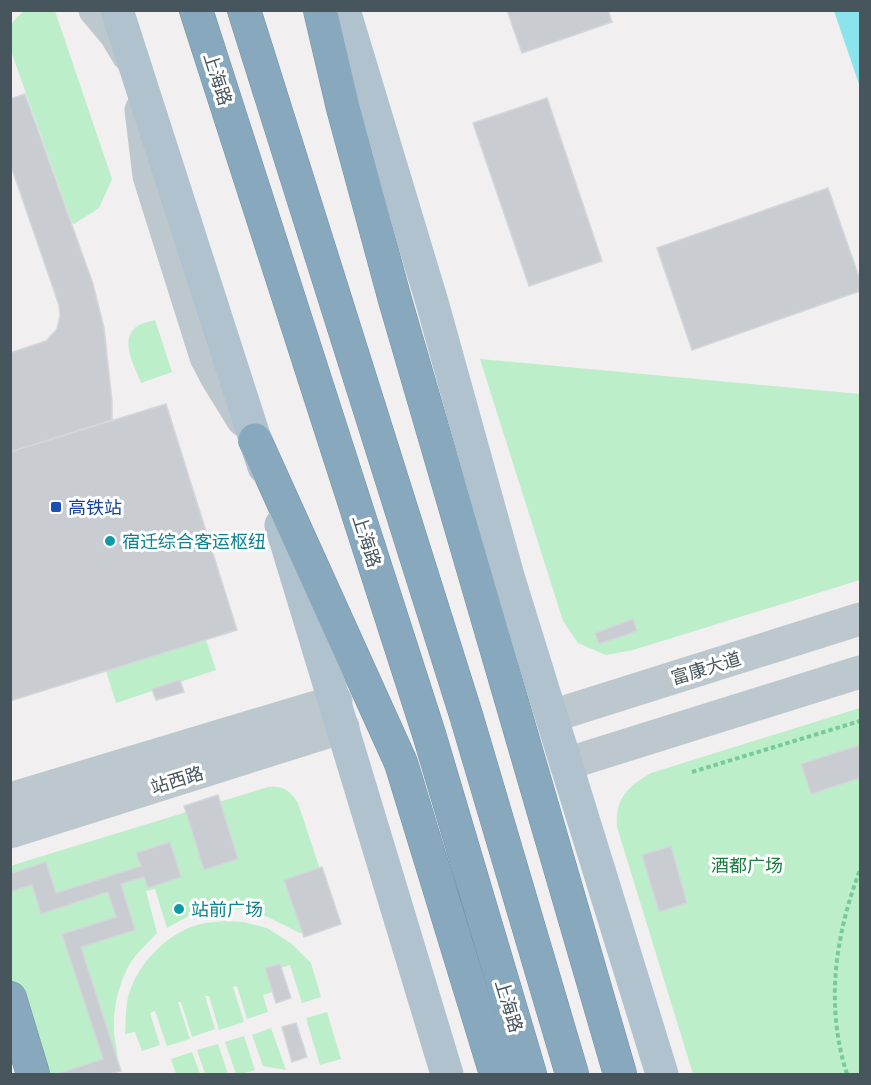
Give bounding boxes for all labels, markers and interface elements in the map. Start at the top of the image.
street label: 上海路 [200,50,236,108]
place label: 高铁站 [68,497,122,518]
marker: 高铁站 [49,500,63,514]
street label: 上海路 [349,512,385,570]
place label: 宿迁综合客运枢纽 [122,531,266,552]
marker: 宿迁综合客运枢纽 [103,534,117,548]
street label: 富康大道 [669,647,743,689]
street label: 站西路 [148,762,206,798]
park label: 酒都广场 [711,855,783,876]
place label: 站前广场 [191,899,263,920]
marker: 站前广场 [172,902,186,916]
street label: 上海路 [491,977,527,1035]

